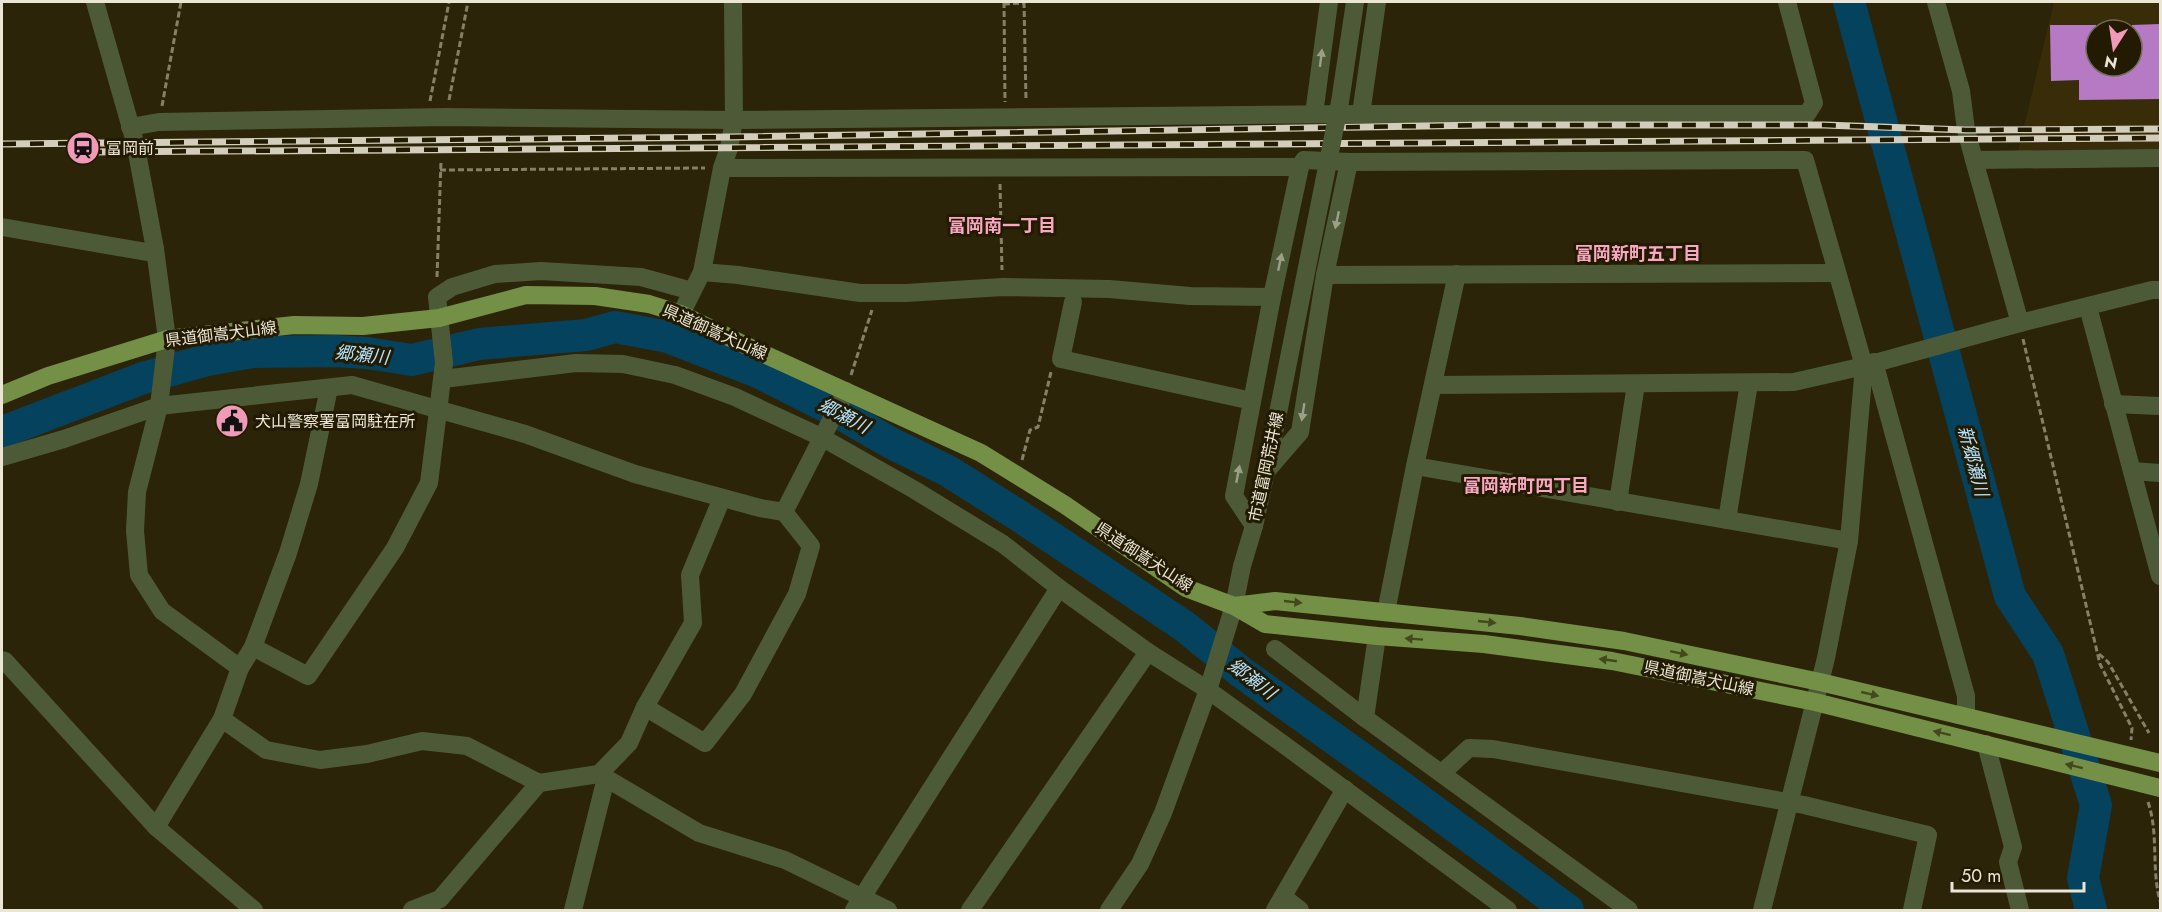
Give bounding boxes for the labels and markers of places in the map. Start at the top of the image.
station icon: 富岡前 [65,130,101,166]
place label: 富岡前 [106,137,154,160]
public building icon: 犬山警察署富岡駐在所 [214,403,250,439]
place label: 犬山警察署富岡駐在所 [255,410,415,433]

